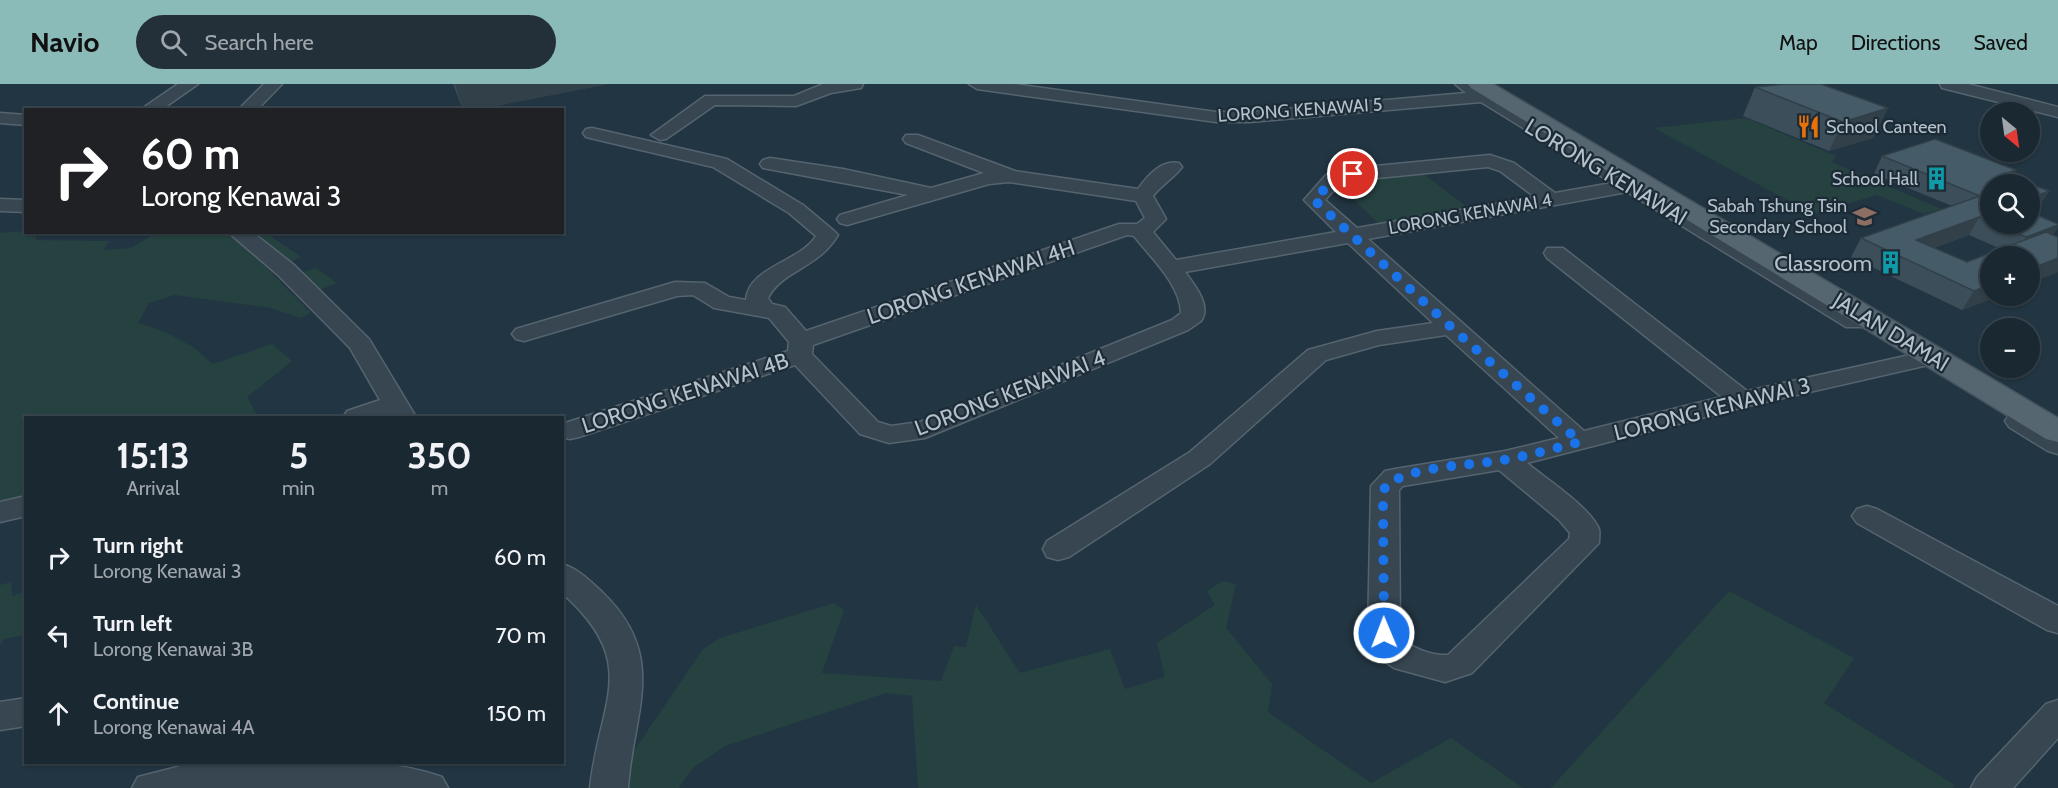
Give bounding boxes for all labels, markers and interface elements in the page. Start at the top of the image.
search box [136,15,556,69]
text: Navio [30,25,100,59]
icon: search [157,26,190,59]
text: Search here [205,29,314,56]
text: Map [1779,30,1818,55]
text: Directions [1851,30,1940,55]
text: Saved [1973,30,2028,55]
street label: LORONG KENAWAI 5 [1217,93,1383,127]
north arrow [1980,102,2040,162]
map controls [1980,102,2040,378]
street label: LORONG KENAWAI [1520,113,1692,231]
restaurant icon: School Canteen [1795,114,1821,140]
place label: School Canteen [1826,116,1947,138]
text: 60 m [141,128,240,180]
icon: right [42,132,120,210]
pin [1327,148,1378,199]
icon: arrive [1336,157,1369,190]
building icon: School Hall [1923,166,1949,192]
place label: School Hall [1832,168,1919,190]
button: search [1980,174,2040,234]
text: Lorong Kenawai 3 [141,180,341,213]
street label: LORONG KENAWAI 4 [1386,189,1554,239]
place label: Sabah Tshung Tsin Secondary School [1707,195,1848,238]
school or university icon: Sabah Tshung Tsin Secondary School [1852,203,1878,229]
street label: LORONG KENAWAI 4H [863,234,1079,330]
button: + [1980,246,2040,306]
place label: Classroom [1774,250,1872,277]
building icon: Classroom [1877,250,1903,276]
street label: JALAN DAMAI [1827,286,1954,377]
button: − [1980,318,2040,378]
street label: LORONG KENAWAI 4 [911,344,1110,442]
street label: LORONG KENAWAI 4B [578,347,792,439]
street label: LORONG KENAWAI 3 [1611,371,1813,447]
text: 15:13 [116,433,190,477]
text: 5 [289,433,308,477]
text: 350 [407,433,472,477]
text: Arrival [126,476,180,500]
text: min [282,476,315,500]
text: m [431,476,448,500]
text: Turn right [93,532,183,559]
icon: right [42,541,75,574]
text: 60 m [494,544,546,571]
text: Lorong Kenawai 3 [93,559,242,583]
position arrow [1352,601,1416,665]
text: Turn left [93,610,172,637]
icon: left [42,619,75,652]
text: 70 m [496,622,546,649]
text: Lorong Kenawai 3B [93,637,253,661]
text: Continue [93,688,179,715]
icon: ahead [42,697,75,730]
text: 150 m [487,700,546,727]
text: Lorong Kenawai 4A [93,715,255,739]

